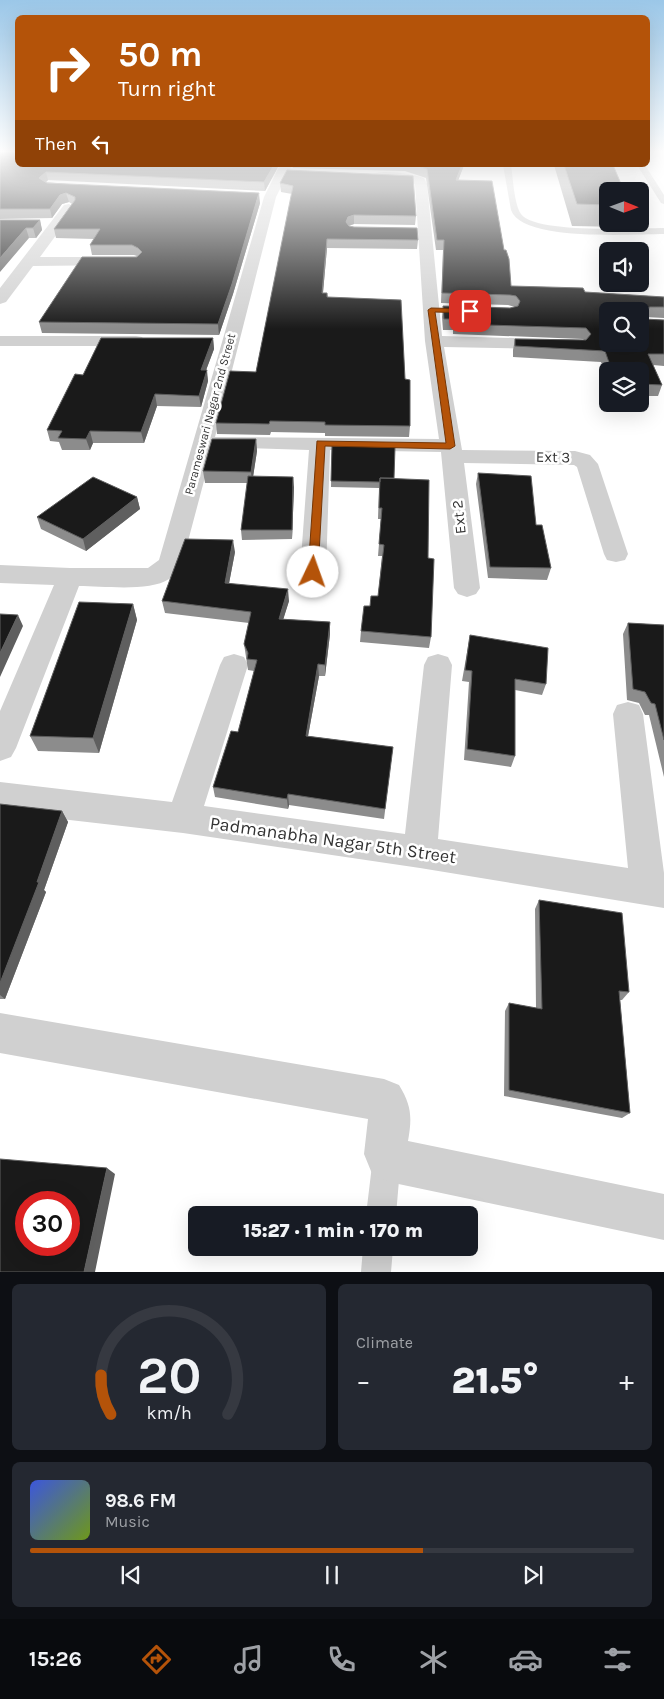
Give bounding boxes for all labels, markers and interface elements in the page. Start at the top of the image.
text: 50 m [118,34,203,75]
icon: right [35,35,100,100]
text: Turn right [118,76,216,102]
icon: left [87,130,115,158]
text: Then [35,133,77,155]
north arrow [599,182,649,232]
map controls [599,182,649,412]
button: sound [599,242,649,292]
pin [449,290,491,332]
icon: arrive [456,297,484,325]
button: search [599,302,649,352]
street label: Parameswari Nagar 2nd Street [182,331,238,496]
button: layers [599,362,649,412]
street label: Ext 3 [536,448,570,466]
street label: Ext 2 [448,499,470,535]
position arrow [286,545,338,597]
street label: Padmanabha Nagar 5th Street [209,812,458,868]
speed limit sign: 30 [15,1191,80,1256]
text: 15:27 · 1 min · 170 m [243,1220,423,1242]
text: Climate [356,1333,413,1352]
text: 20 [137,1345,201,1406]
text: 21.5° [451,1358,539,1403]
text: − [356,1364,371,1397]
text: + [619,1364,634,1397]
text: km/h [146,1403,192,1424]
text: 98.6 FM [105,1490,176,1512]
text: Music [105,1512,150,1531]
icon: previous [117,1561,145,1589]
icon: pause [318,1561,346,1589]
icon: next [519,1561,547,1589]
icon: directions [139,1642,174,1677]
icon: music [231,1642,266,1677]
icon: phone [324,1642,359,1677]
icon: climate [416,1642,451,1677]
icon: car [508,1642,543,1677]
icon: filters [600,1642,635,1677]
text: 15:26 [29,1646,82,1672]

